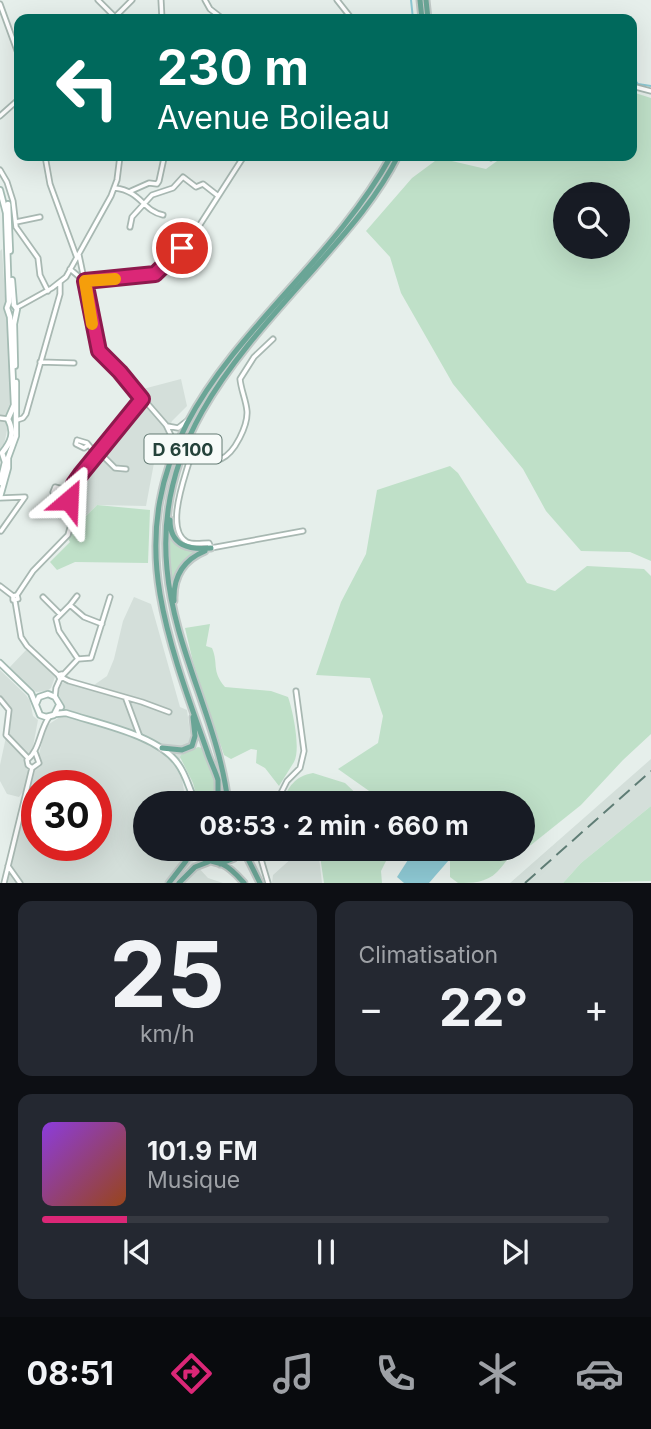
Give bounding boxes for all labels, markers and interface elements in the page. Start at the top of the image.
text: 230 m [157,38,309,97]
icon: left [42,42,133,133]
text: Avenue Boileau [157,98,390,137]
map controls [553,182,630,259]
button: search [553,182,630,259]
pin [152,218,212,278]
icon: arrive [163,229,201,267]
road number: D 6100 [144,434,222,463]
position arrow [32,463,106,537]
speed limit sign: 30 [21,770,112,861]
text: 08:53 · 2 min · 660 m [199,810,469,841]
text: 25 [110,919,225,1029]
text: Climatisation [359,941,498,969]
text: 22° [439,976,528,1039]
text: − [359,985,384,1031]
text: + [584,985,609,1031]
text: km/h [140,1020,195,1048]
text: 101.9 FM [147,1135,258,1166]
text: Musique [147,1166,240,1194]
icon: previous [118,1233,156,1271]
icon: pause [307,1233,345,1271]
icon: next [496,1233,534,1271]
icon: directions [167,1349,216,1398]
icon: music [269,1349,318,1398]
icon: phone [371,1349,420,1398]
icon: climate [473,1349,522,1398]
icon: car [575,1349,624,1398]
text: 08:51 [27,1354,114,1393]

